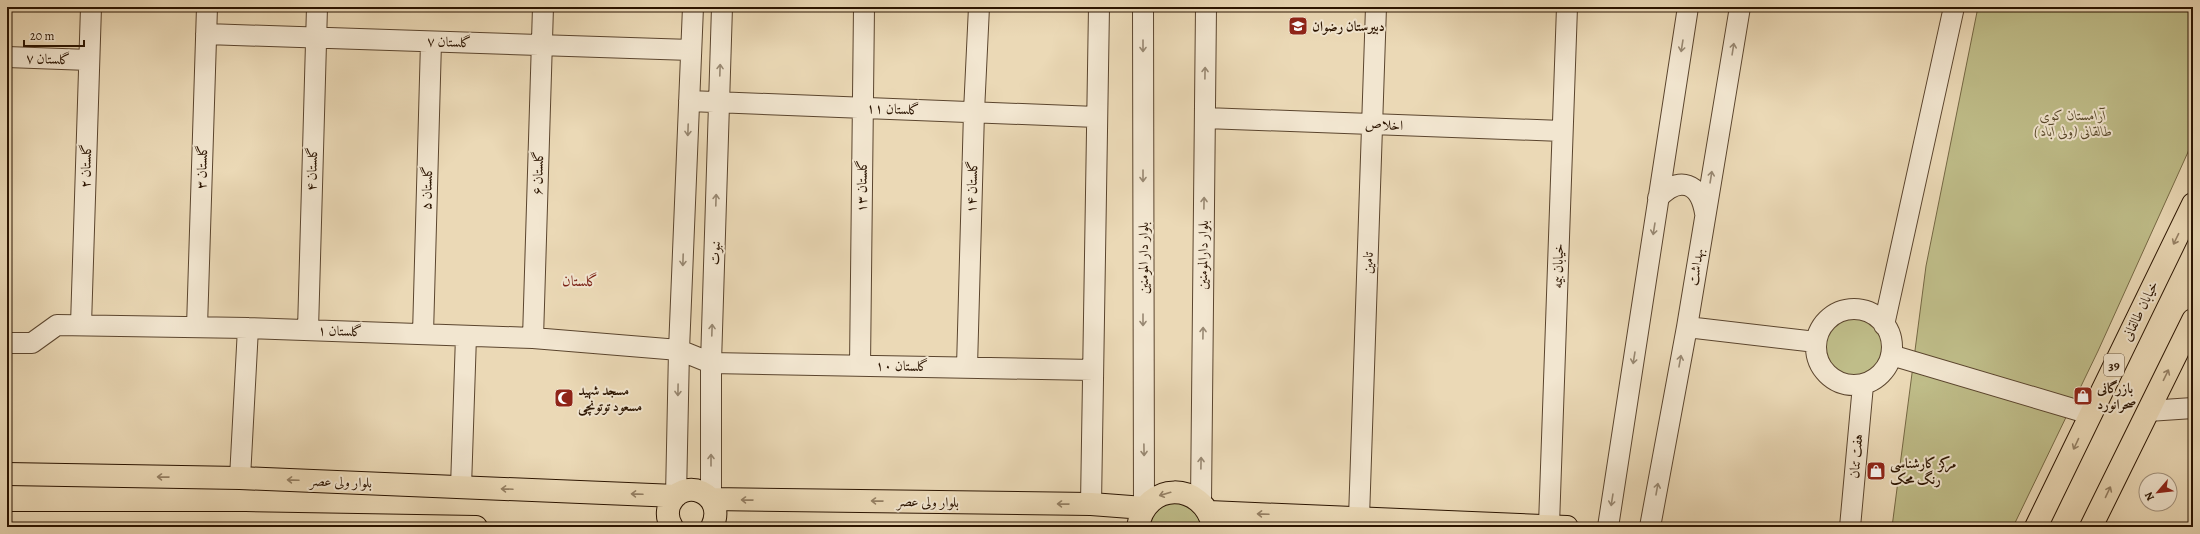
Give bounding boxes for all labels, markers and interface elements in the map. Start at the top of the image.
school or university icon: دبیرستان رضوان [1287,15,1309,37]
place label: دبیرستان رضوان [1312,17,1385,36]
scale bar [24,22,84,48]
text: 20 m [30,28,54,44]
street label: گلستان ۷ [426,32,472,52]
one-way arrow [1139,39,1147,52]
one-way arrow [1678,39,1686,52]
one-way arrow [1729,43,1737,56]
street label: گلستان ۷ [25,49,71,69]
one-way arrow [716,64,724,77]
one-way arrow [1201,67,1209,80]
street label: گلستان ۱۱ [866,99,920,119]
park label: آرامستان کوی طالقانی (ولی آباد ) [2034,106,2112,141]
street label: اخلاص [1365,115,1403,135]
one-way arrow [684,123,692,136]
street label: گلستان ۲ [76,143,96,189]
street label: گلستان ۳ [192,144,212,190]
street label: گلستان ۴ [302,146,322,192]
street label: گلستان ۶ [528,150,548,196]
street label: گلستان ۱۳ [852,160,872,212]
street label: گلستان ۱۴ [962,160,982,214]
street label: گلستان ۵ [417,165,437,211]
one-way arrow [1139,169,1147,182]
one-way arrow [1707,171,1715,184]
one-way arrow [713,194,720,207]
one-way arrow [1200,197,1208,210]
street label: بلوار دارالمومنین [1193,220,1213,290]
street label: بلوار دار المومنین [1134,222,1153,294]
one-way arrow [1650,222,1658,235]
one-way arrow [2172,233,2179,245]
street label: نبوت [705,241,725,265]
street label: خیابان بیمه [1548,243,1568,289]
street label: بهداشت [1684,247,1708,287]
street label: تامین [1358,251,1378,274]
one-way arrow [679,253,686,266]
district label: گلستان [562,271,598,291]
street label: خیابان طالقانی [2117,278,2163,344]
one-way arrow [1139,313,1147,326]
street label: گلستان ۱ [317,321,363,341]
one-way arrow [709,324,716,337]
one-way arrow [1199,327,1207,340]
one-way arrow [1630,351,1638,364]
road number: 39 [2104,354,2124,376]
one-way arrow [1677,355,1685,368]
street label: گلستان ۱۰ [876,356,928,376]
one-way arrow [2163,370,2170,382]
place label: بازرگانی صحرانورد [2096,379,2136,414]
place label: مسجد شهید مسعود توتونچی [578,381,642,416]
one-way arrow [674,383,682,396]
shop icon: بازرگانی صحرانورد [2072,385,2094,407]
mosque icon: مسجد شهید مسعود توتونچی [553,387,575,409]
street label: هفت تنان [1845,433,1867,479]
one-way arrow [2072,437,2079,449]
one-way arrow [1140,443,1148,456]
one-way arrow [707,454,715,467]
place label: مرکز کارشناسی رنگ محک [1890,454,1956,489]
one-way arrow [1198,457,1205,470]
shop icon: مرکز کارشناسی رنگ محک [1865,460,1887,482]
street label: بلوار ولی عصر [308,471,373,493]
north arrow [2138,472,2178,512]
one-way arrow [157,473,170,481]
one-way arrow [287,477,300,484]
one-way arrow [1653,483,1661,496]
one-way arrow [501,485,514,492]
one-way arrow [2105,486,2112,498]
text: N [2141,489,2158,504]
one-way arrow [631,491,644,498]
one-way arrow [1159,491,1172,498]
street label: بلوار ولی عصر [895,492,960,512]
one-way arrow [1608,493,1616,506]
one-way arrow [741,496,754,503]
one-way arrow [871,498,884,505]
one-way arrow [1057,500,1070,508]
one-way arrow [1257,511,1270,518]

